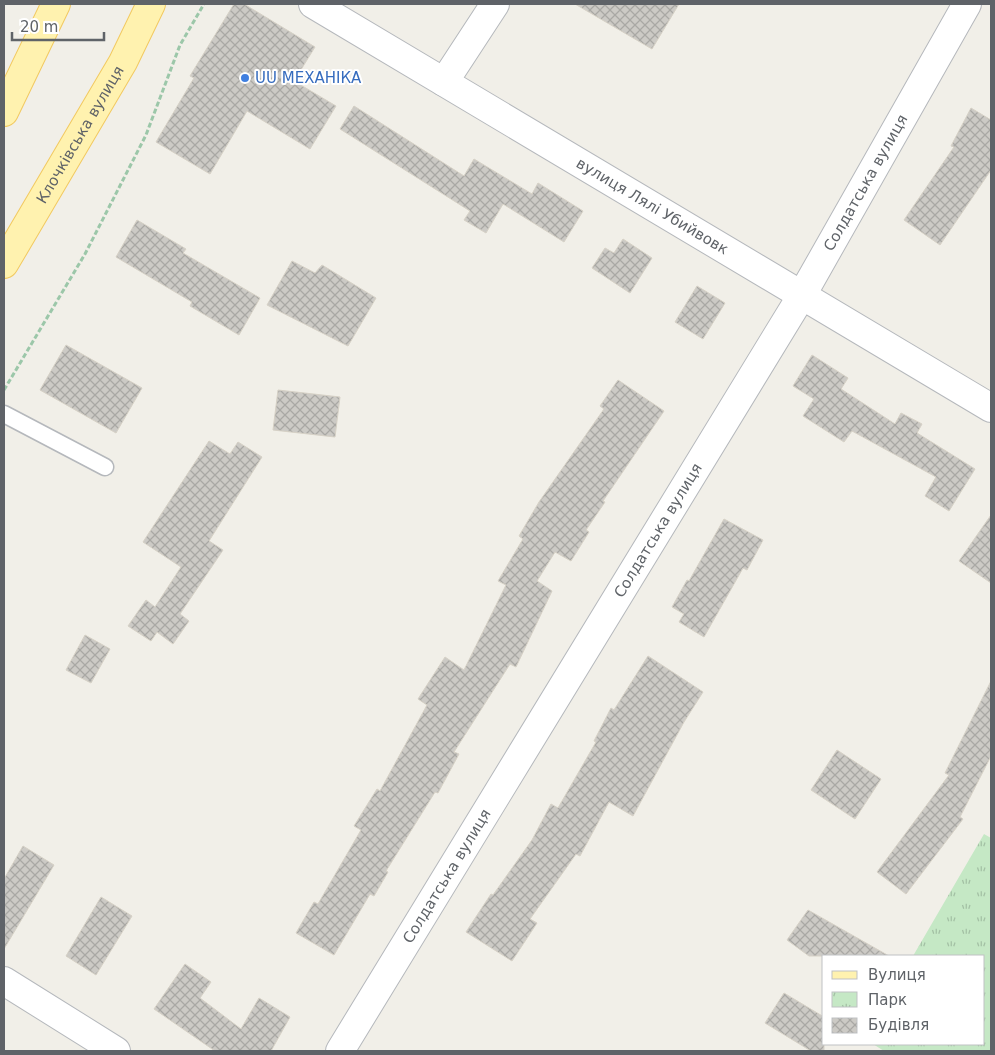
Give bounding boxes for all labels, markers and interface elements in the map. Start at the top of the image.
scale bar [12,10,105,42]
text: 20 m [20,18,58,36]
street label: Клочківська вулиця [33,63,128,207]
place label: UU МЕХАНІКА [255,69,362,87]
marker: UU МЕХАНІКА [239,72,251,84]
street label: Солдатська вулиця [820,111,911,254]
street label: вулиця Лялі Убийвовк [573,154,732,258]
street label: Солдатська вулиця [610,460,706,601]
street label: Солдатська вулиця [399,806,495,946]
legend [822,955,985,1045]
text: Вулиця [868,966,926,984]
text: Парк [868,991,907,1009]
text: Будівля [868,1016,929,1034]

